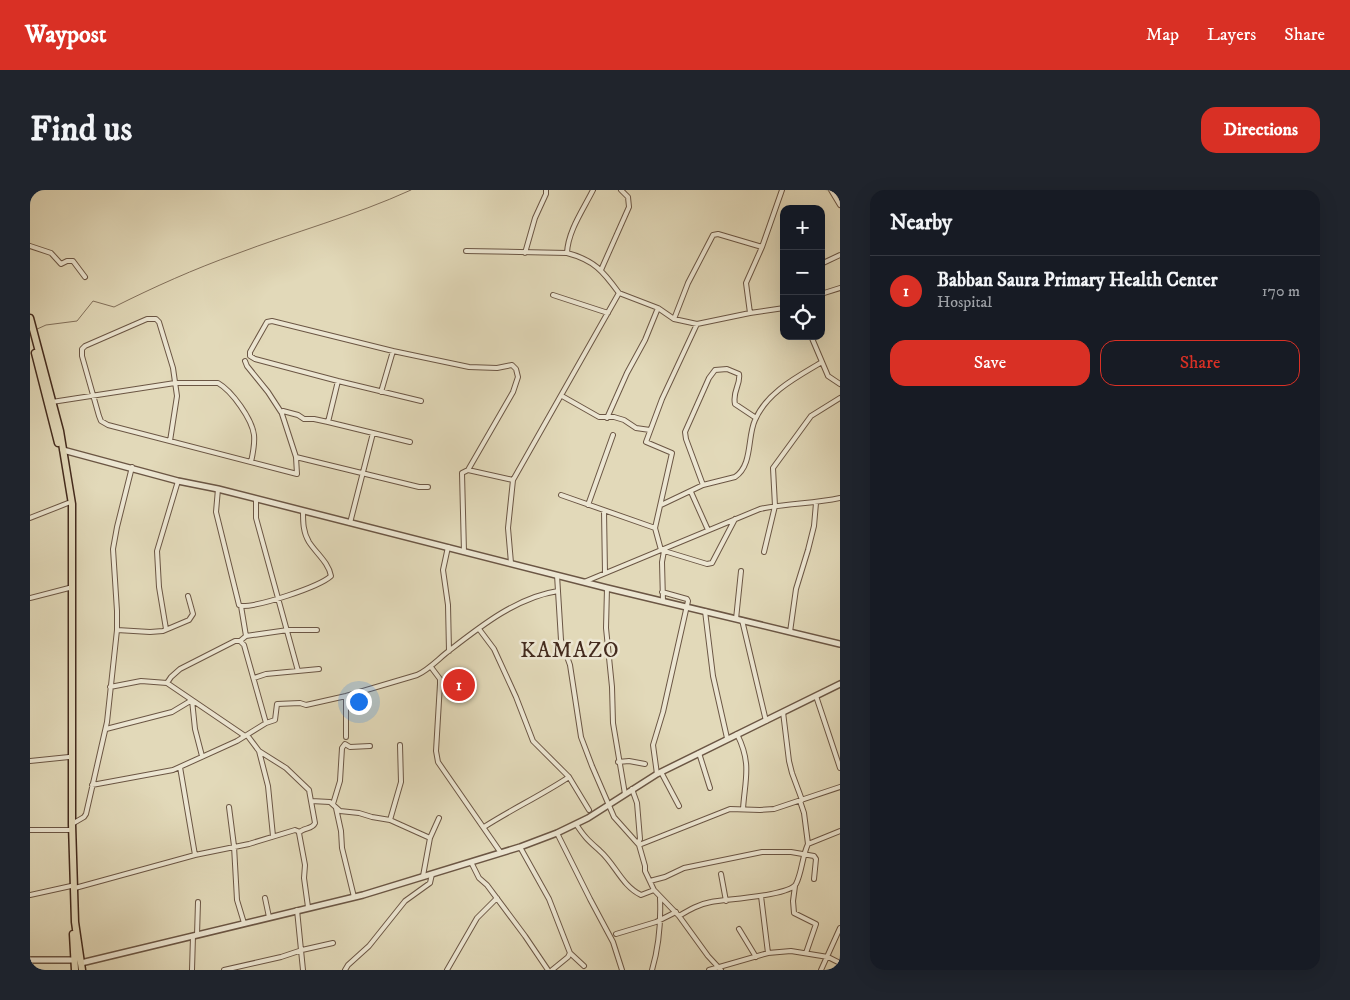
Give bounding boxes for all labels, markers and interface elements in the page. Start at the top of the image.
text: Waypost [25,20,106,50]
text: Map [1146,24,1179,46]
text: Layers [1207,24,1256,46]
text: Share [1284,24,1325,46]
button: Directions [1201,107,1320,153]
text: Find us [30,108,132,152]
map controls [780,205,825,340]
button: + [780,205,825,250]
text: Nearby [890,210,952,236]
button: − [780,250,825,295]
text: Babban Saura Primary Health Center [937,269,1218,292]
text: 1 [903,281,909,301]
text: 170 m [1262,281,1300,301]
text: Hospital [937,292,992,312]
button: locate [780,295,825,340]
button: Save [890,340,1090,386]
button: Share [1100,340,1300,386]
district label: KAMAZO [520,637,620,664]
pin: 1 [443,666,475,704]
your location [346,689,372,715]

